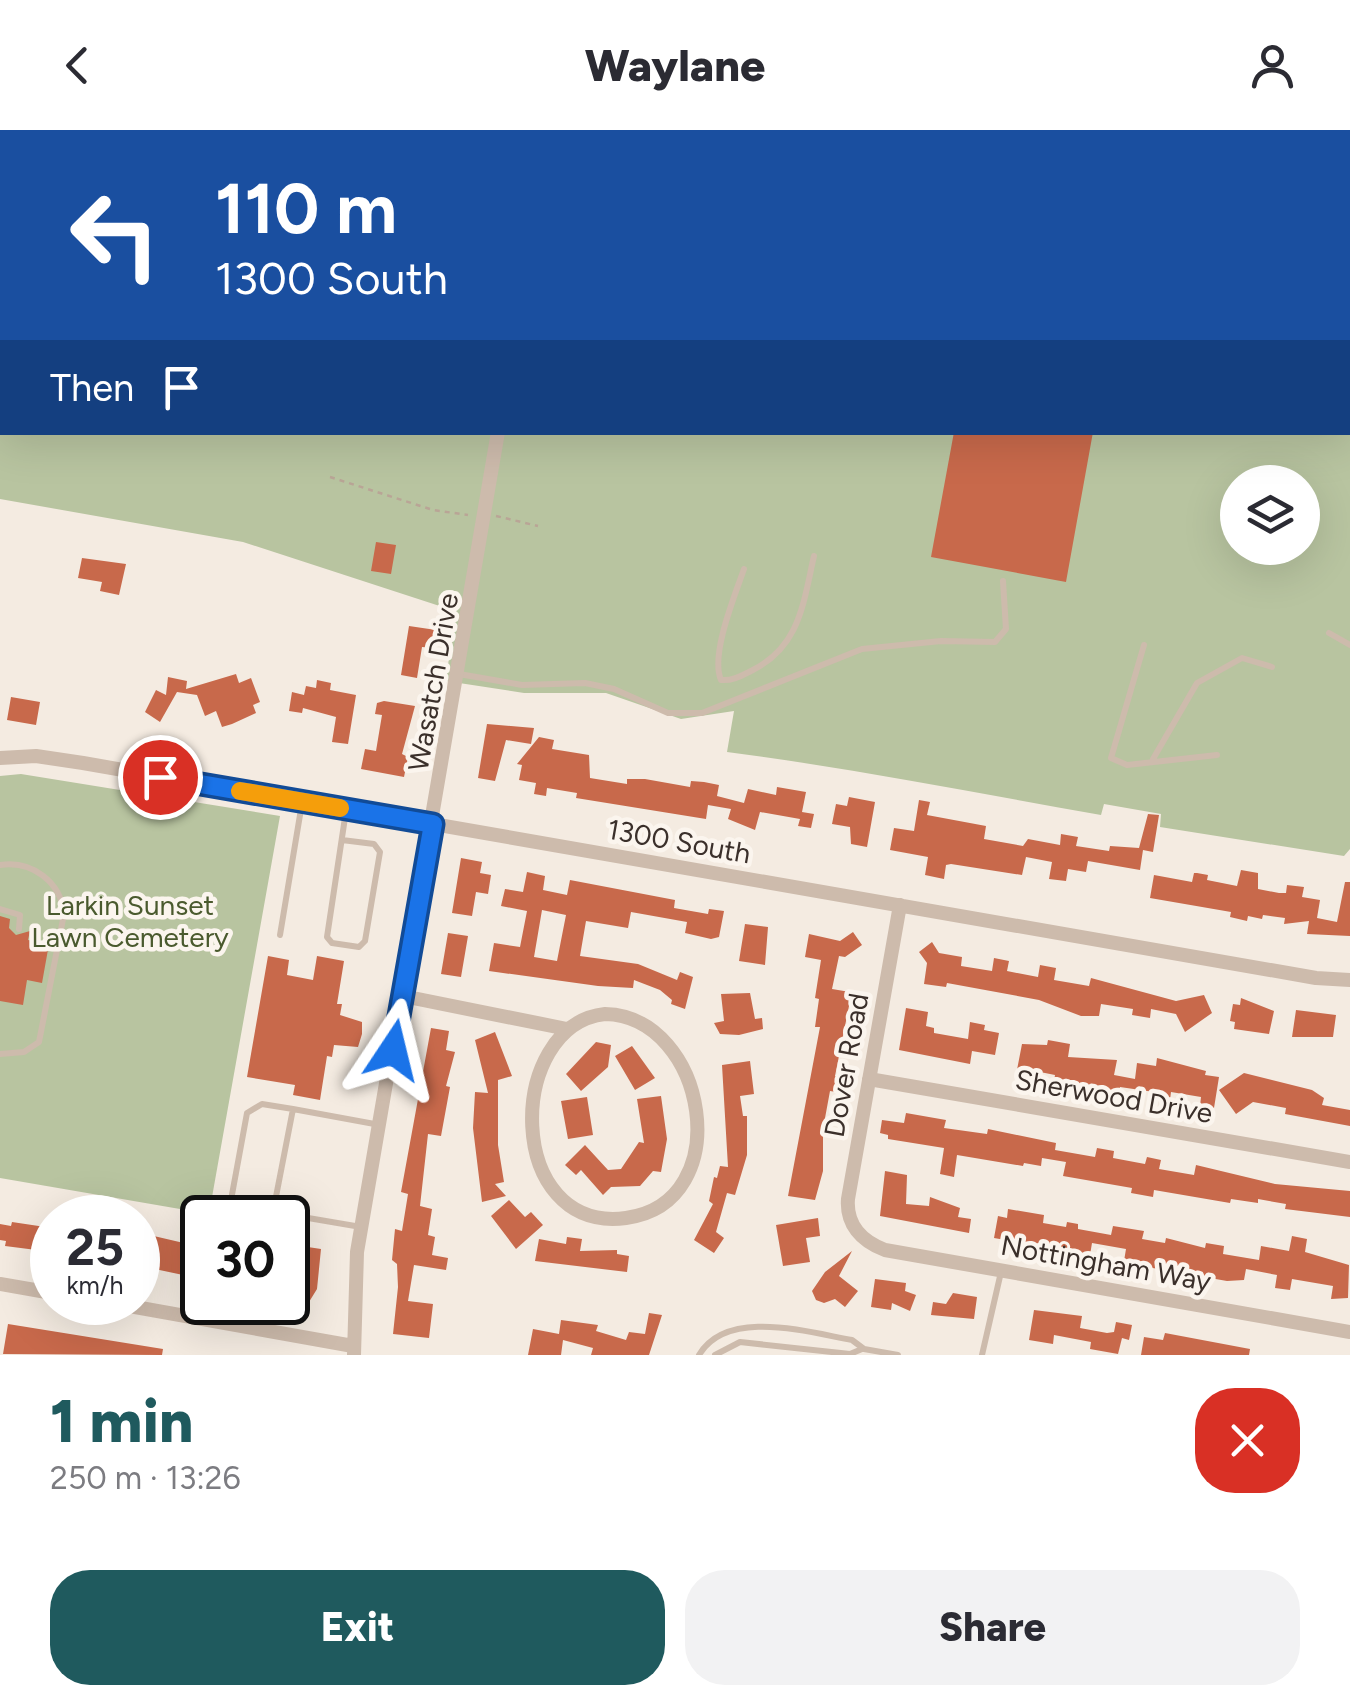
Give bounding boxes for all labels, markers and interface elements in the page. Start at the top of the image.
icon: back [50,38,105,93]
text: Waylane [585,38,765,92]
icon: person [1245,38,1300,93]
text: 110 m [215,166,397,251]
icon: left [50,170,180,300]
text: 1300 South [215,251,448,305]
icon: arrive [154,360,209,415]
text: Then [50,365,134,411]
map controls [1220,465,1320,565]
button: layers [1220,465,1320,565]
street label: Wasatch Drive [401,590,465,774]
pin [118,735,203,820]
icon: arrive [133,750,188,805]
street label: 1300 South [605,812,753,870]
park label: Larkin Sunset Lawn Cemetery [31,888,229,954]
street label: Dover Road [817,990,875,1140]
position arrow [341,998,445,1102]
street label: Sherwood Drive [1013,1062,1215,1130]
speed limit sign: 30 [180,1195,310,1325]
text: 25 [66,1217,124,1278]
street label: Nottingham Way [998,1228,1214,1298]
text: km/h [66,1270,124,1300]
text: 1 min [50,1385,193,1457]
button: close [1195,1388,1300,1493]
text: 250 m · 13:26 [50,1459,241,1497]
button: Exit [50,1570,665,1685]
button: Share [685,1570,1300,1685]

